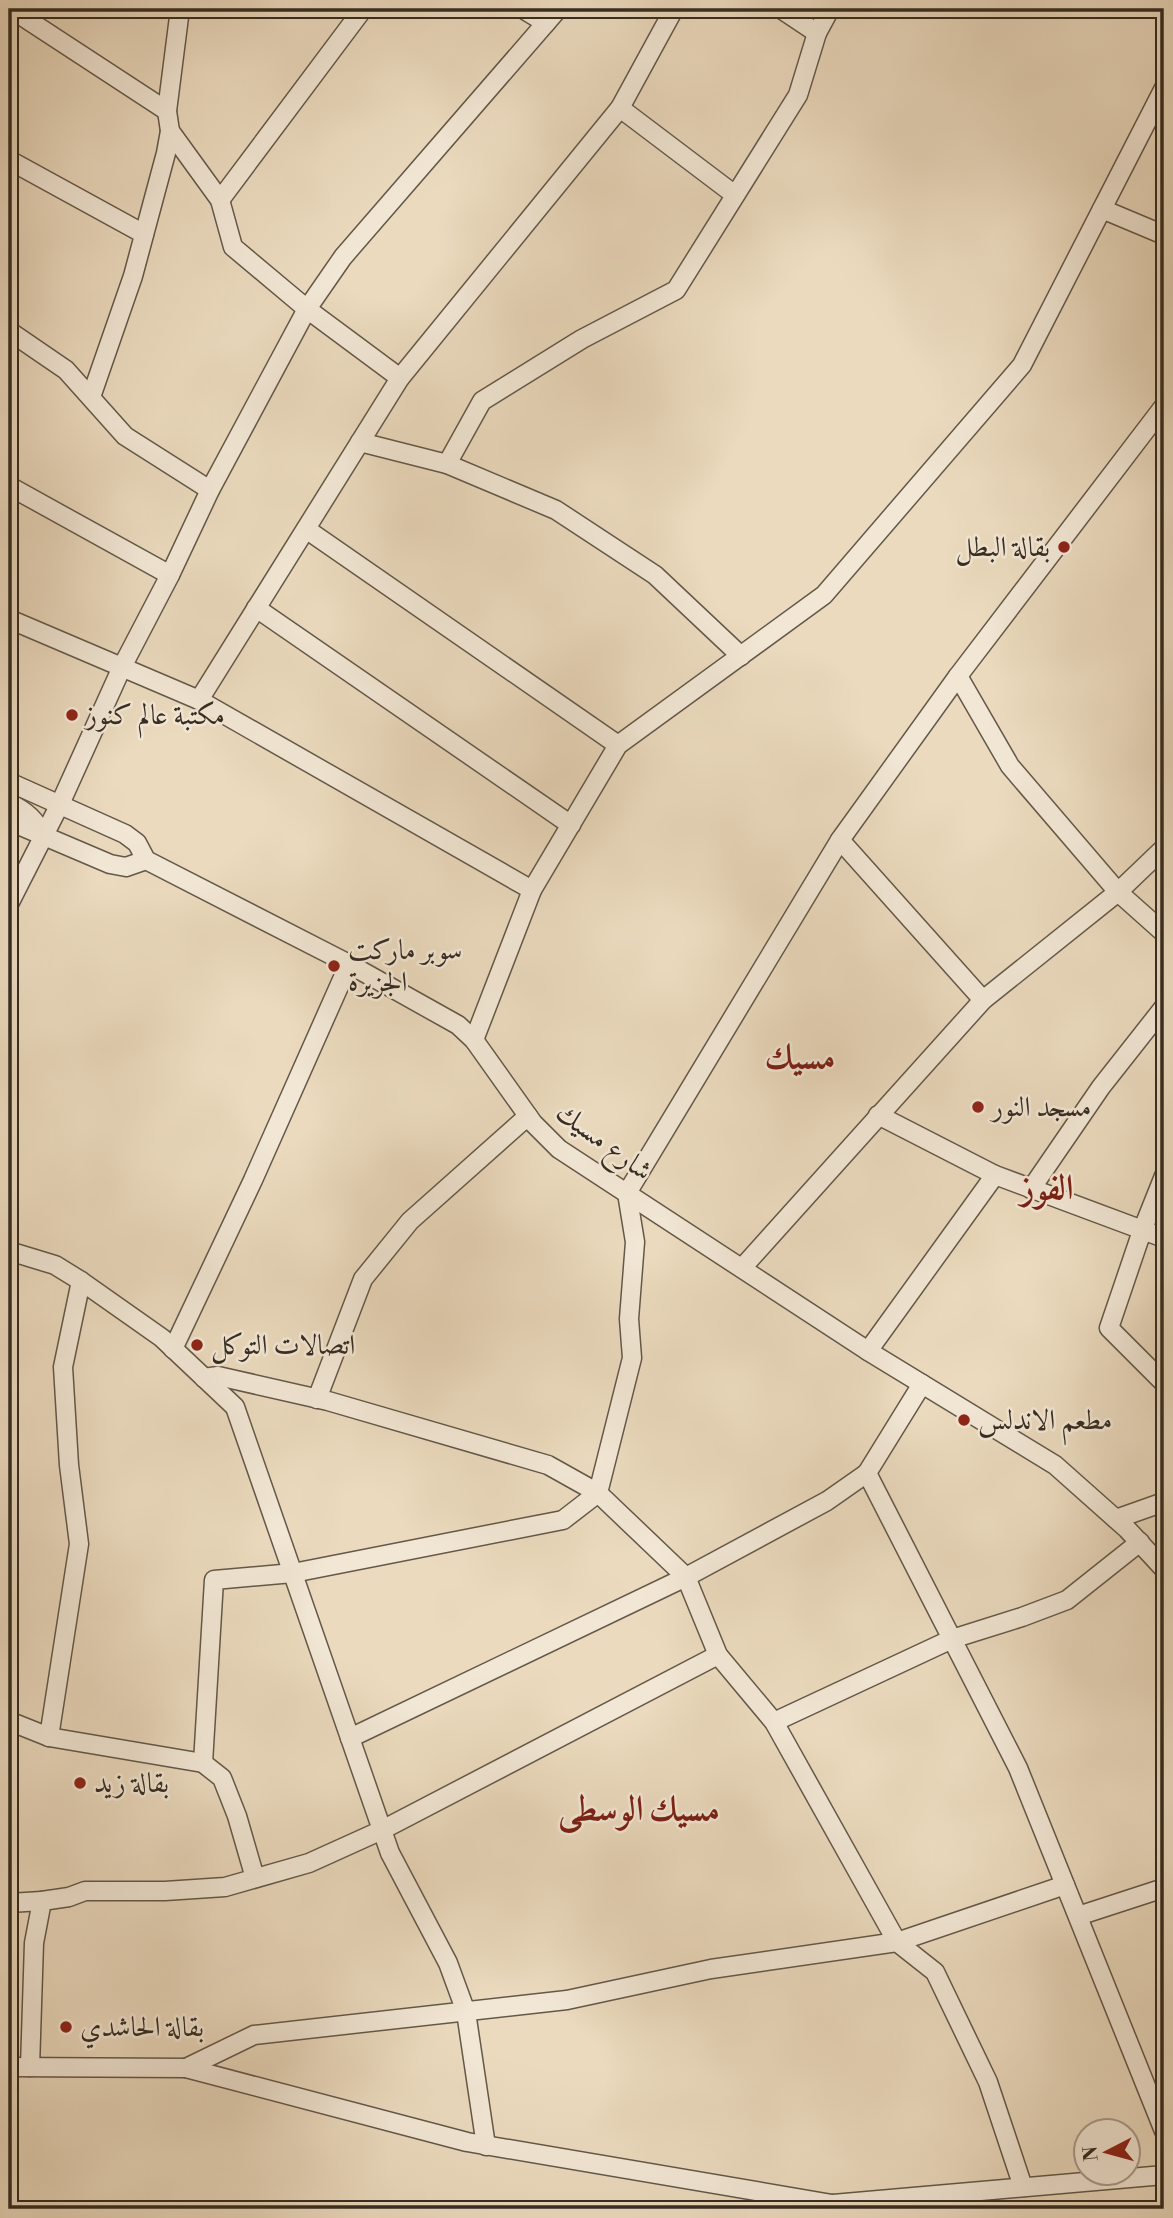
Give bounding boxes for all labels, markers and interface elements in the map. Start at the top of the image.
place label: بقالة البطل [955,530,1050,566]
marker: بقالة البطل [1056,539,1072,555]
place label: مكتبة عالم كنوز [83,698,225,739]
marker: مكتبة عالم كنوز [64,707,80,723]
place label: سوبر ماركت الجزيرة [348,933,463,1000]
marker: سوبر ماركت الجزيرة [326,958,342,974]
district label: مسيك [765,1036,835,1079]
place label: مسجد النور [989,1090,1091,1125]
street label: شارع مسيك [546,1095,659,1193]
marker: مسجد النور [970,1099,986,1115]
district label: الفوز [1017,1167,1074,1210]
place label: اتصالات التوكل [211,1328,355,1364]
marker: اتصالات التوكل [189,1337,205,1353]
place label: مطعم الاندلس [978,1403,1112,1446]
marker: مطعم الاندلس [956,1412,972,1428]
place label: بقالة زيد [94,1766,169,1801]
marker: بقالة زيد [72,1775,88,1791]
district label: مسيك الوسطى [558,1788,720,1833]
place label: بقالة الحاشدي [80,2010,204,2049]
marker: بقالة الحاشدي [58,2019,74,2035]
north arrow [1072,2116,1142,2186]
text: N [1078,2145,1104,2162]

